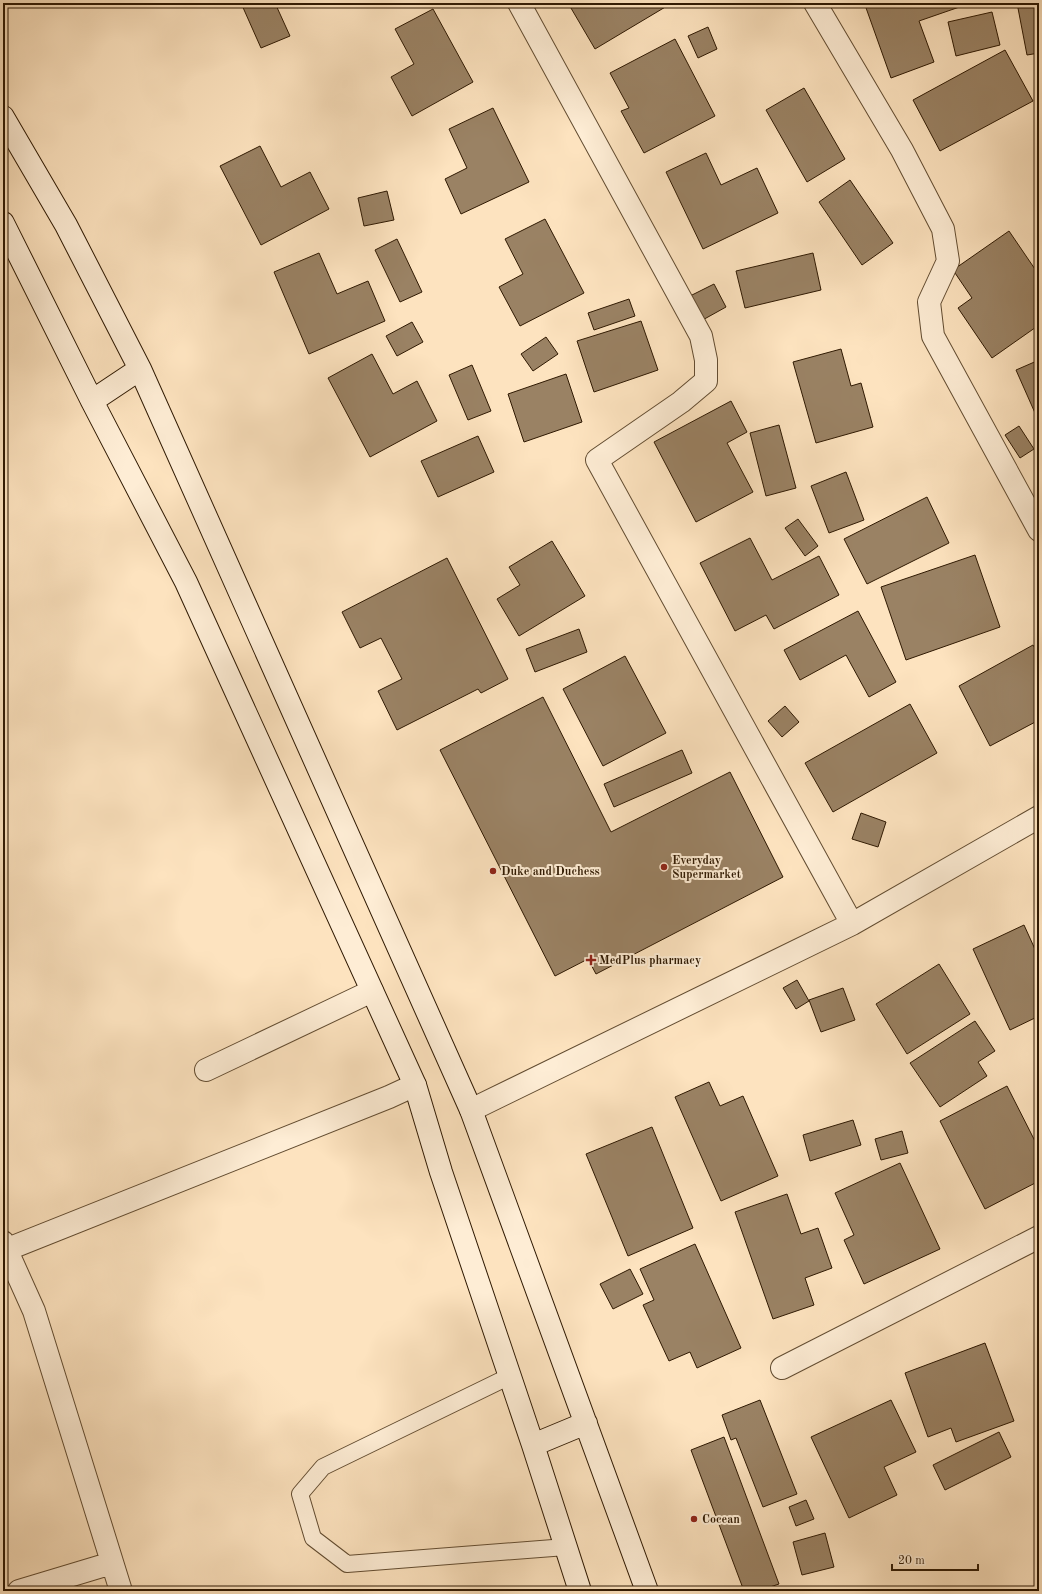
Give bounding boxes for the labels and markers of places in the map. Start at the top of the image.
place label: Everyday Supermarket [672,855,742,881]
marker: Everyday Supermarket [659,862,669,872]
marker: Duke and Duchess [488,866,498,876]
place label: Duke and Duchess [501,866,600,878]
marker: MedPlus pharmacy [586,955,596,965]
place label: MedPlus pharmacy [599,955,701,967]
marker: Cocean [689,1514,699,1524]
place label: Cocean [702,1514,740,1526]

